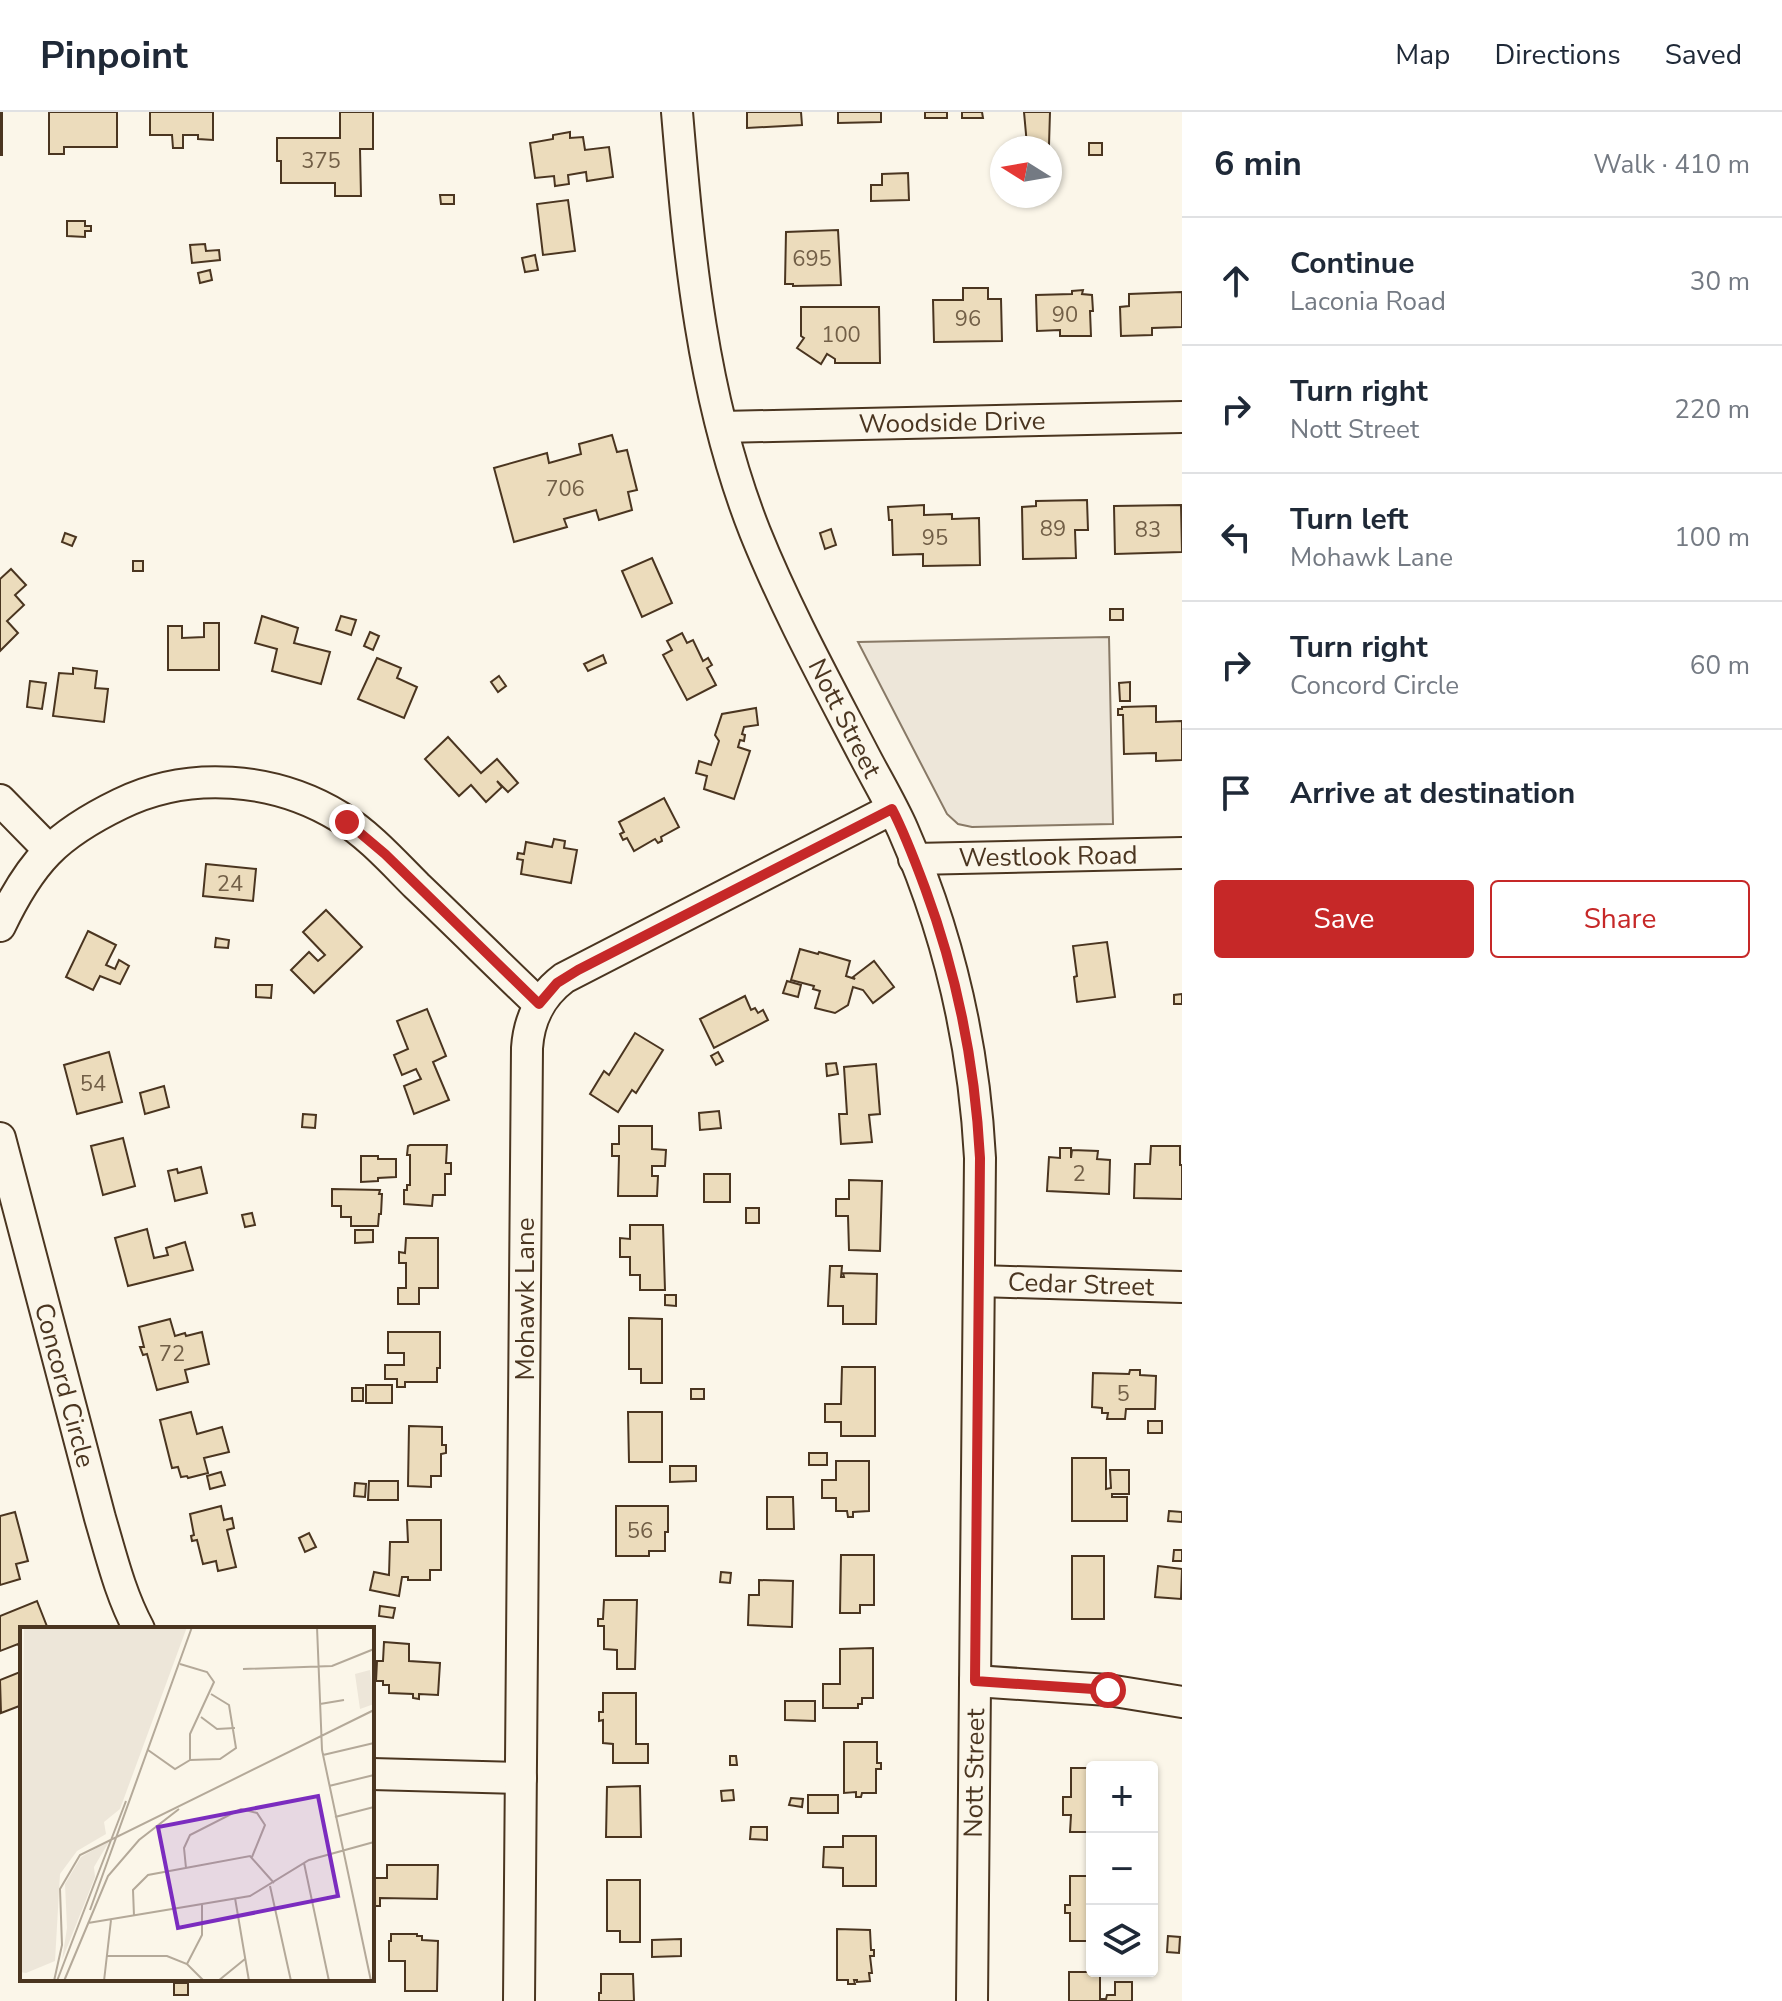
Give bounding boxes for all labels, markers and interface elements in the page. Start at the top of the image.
text: Pinpoint [40,30,188,81]
text: Map [1395,36,1450,74]
text: Directions [1494,36,1621,74]
text: Saved [1665,36,1742,74]
north arrow [990,136,1062,208]
text: 6 min [1214,141,1302,187]
house number: 375 [301,146,341,176]
text: Walk · 410 m [1593,147,1750,182]
text: Continue [1290,243,1415,284]
house number: 695 [792,244,832,274]
icon: ahead [1214,259,1258,303]
text: 30 m [1690,264,1750,299]
text: Laconia Road [1290,284,1446,319]
house number: 90 [1052,300,1078,330]
house number: 96 [955,304,981,334]
house number: 100 [821,320,861,350]
text: Turn right [1290,371,1428,412]
icon: right [1214,387,1258,431]
text: 220 m [1674,392,1750,427]
street label: Woodside Drive [858,403,1046,442]
text: Nott Street [1290,412,1419,447]
house number: 706 [545,474,585,504]
text: Turn left [1290,499,1408,540]
house number: 89 [1040,514,1066,544]
house number: 83 [1135,515,1161,545]
icon: left [1214,515,1258,559]
text: 100 m [1674,520,1750,555]
house number: 95 [922,523,948,553]
text: Mohawk Lane [1290,540,1453,575]
text: Turn right [1290,627,1428,668]
icon: right [1214,643,1258,687]
text: 60 m [1690,648,1750,683]
street label: Nott Street [800,653,890,784]
text: Concord Circle [1290,668,1459,703]
icon: arrive [1214,771,1258,815]
text: Arrive at destination [1290,773,1575,814]
route end [329,804,365,840]
street label: Westlook Road [958,837,1138,876]
house number: 24 [217,869,243,899]
button: Save [1214,880,1474,958]
button: Share [1490,880,1750,958]
house number: 54 [80,1069,106,1099]
house number: 2 [1072,1159,1086,1189]
street label: Mohawk Lane [508,1217,543,1381]
street label: Cedar Street [1007,1264,1156,1305]
street label: Concord Circle [26,1299,103,1471]
house number: 72 [159,1339,185,1369]
house number: 5 [1116,1379,1130,1409]
house number: 56 [627,1516,653,1546]
inset map [20,1627,374,1981]
route start [1090,1672,1126,1708]
street label: Nott Street [956,1707,993,1838]
map controls [1086,1761,1158,1977]
button: + [1086,1761,1158,1833]
button: − [1086,1833,1158,1905]
button: layers [1086,1905,1158,1977]

